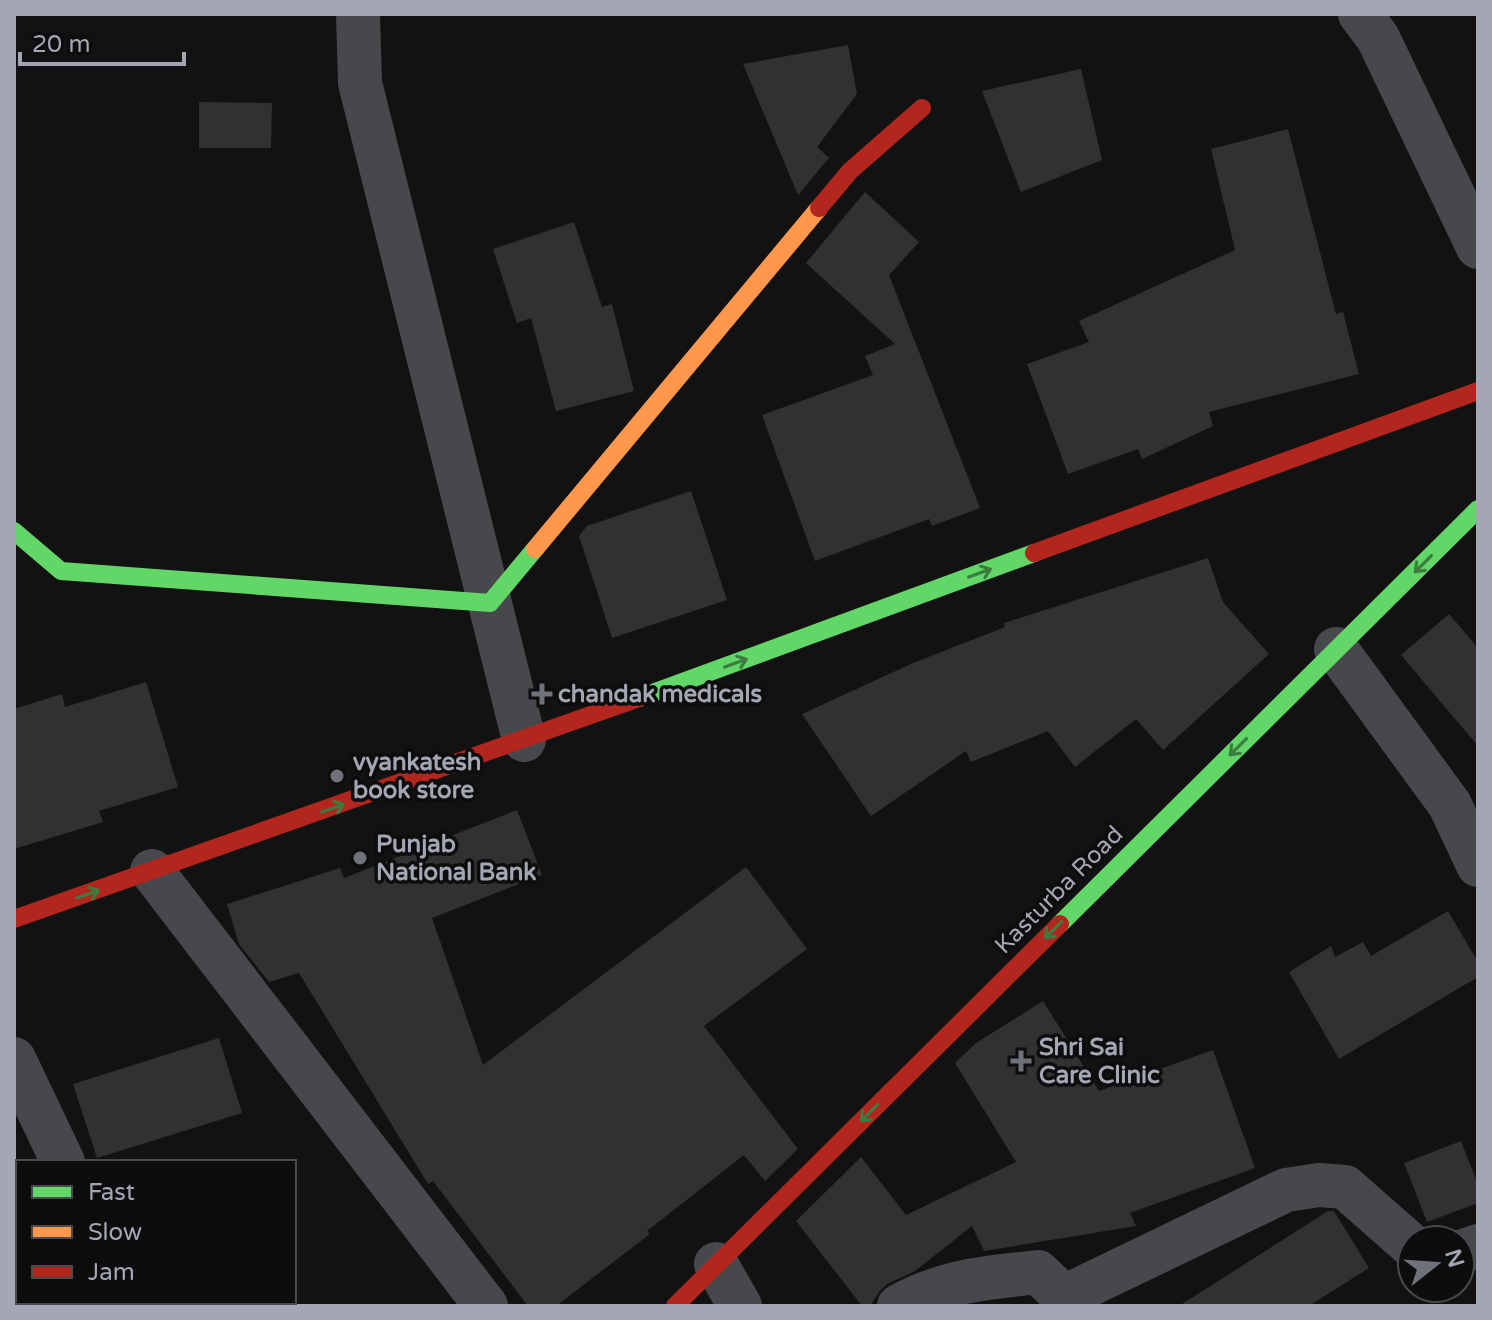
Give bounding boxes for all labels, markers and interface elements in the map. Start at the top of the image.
scale bar [20,16,184,66]
text: 20 m [32,30,90,59]
one-way arrow [1413,554,1433,573]
one-way arrow [967,565,992,580]
one-way arrow [723,655,748,669]
place label: chandak medicals [558,680,762,709]
marker: chandak medicals [533,685,551,703]
one-way arrow [1229,737,1248,756]
place label: vyankatesh book store [353,748,481,805]
marker: vyankatesh book store [328,767,346,785]
one-way arrow [320,799,345,814]
street label: Kasturba Road [989,820,1129,960]
place label: Punjab National Bank [376,830,536,887]
marker: Punjab National Bank [351,849,369,867]
one-way arrow [75,885,100,900]
one-way arrow [1044,920,1063,940]
place label: Shri Sai Care Clinic [1039,1033,1160,1090]
marker: Shri Sai Care Clinic [1010,1050,1032,1072]
one-way arrow [860,1103,879,1122]
legend [16,1160,296,1304]
text: Fast [88,1178,135,1207]
text: Slow [88,1218,142,1247]
north arrow [1396,1224,1476,1304]
text: N [1439,1246,1469,1271]
text: Jam [88,1258,135,1287]

